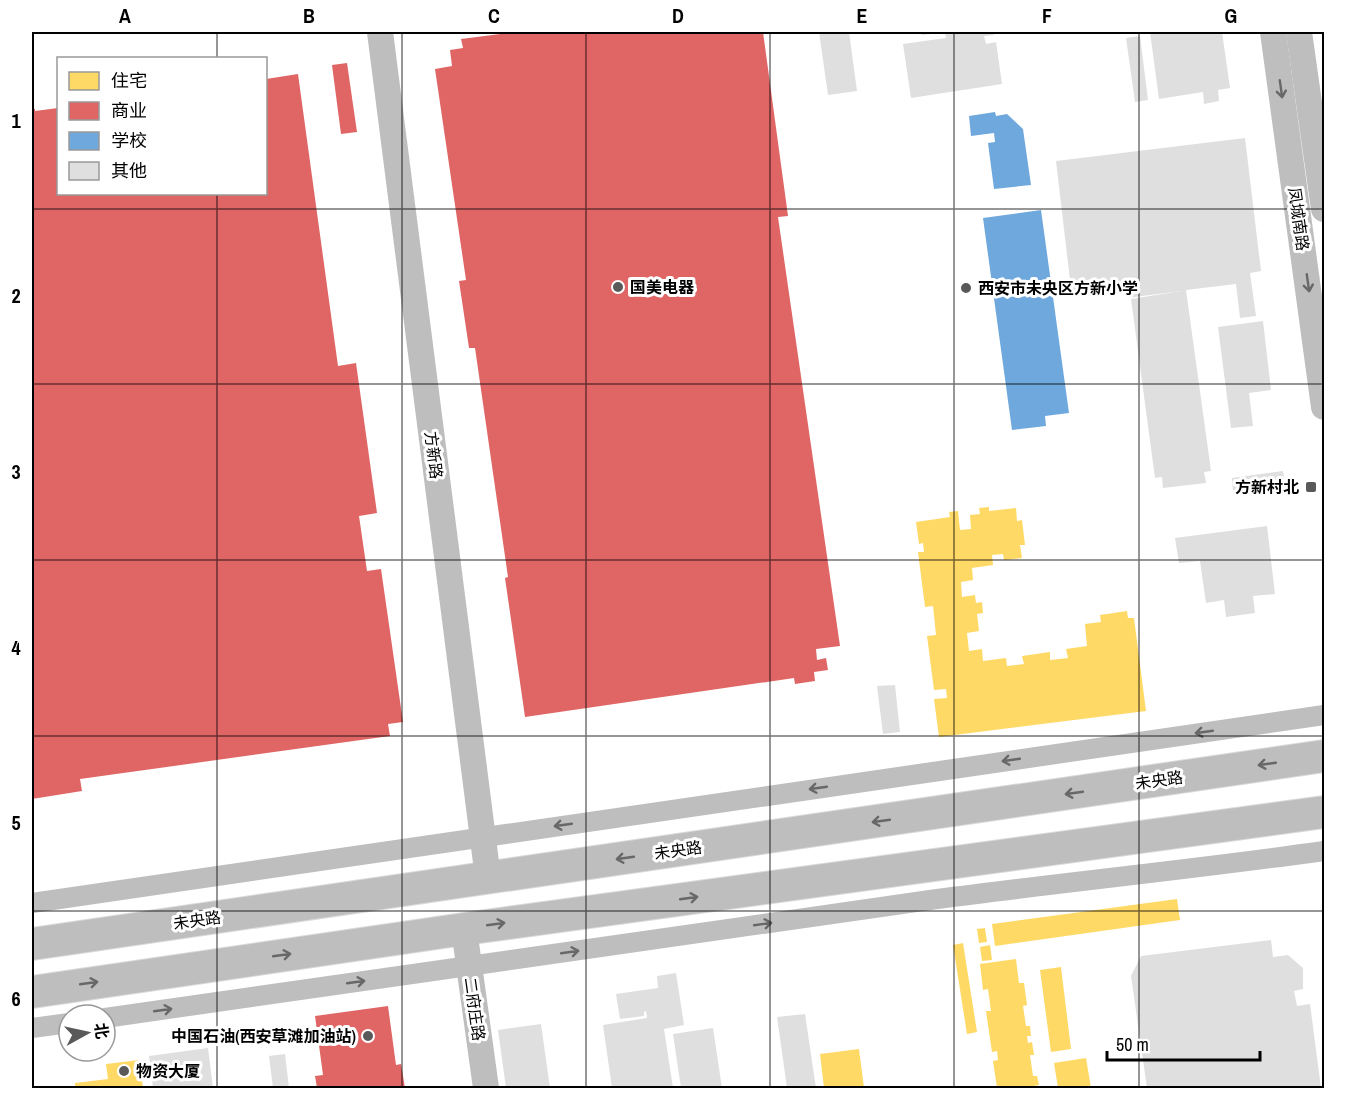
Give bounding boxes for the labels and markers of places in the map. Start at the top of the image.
place label: 国美电器 [630,276,694,298]
place label: 西安市未央区方新小学 [978,277,1138,299]
marker: 国美电器 [611,280,625,294]
marker: 西安市未央区方新小学 [959,281,973,295]
place label: 方新村北 [1235,476,1299,498]
marker: 方新村北 [1304,480,1318,494]
place label: 中国石油(西安草滩加油站) [171,1025,356,1047]
marker: 中国石油(西安草滩加油站) [361,1029,375,1043]
place label: 物资大厦 [136,1060,200,1082]
marker: 物资大厦 [117,1064,131,1078]

